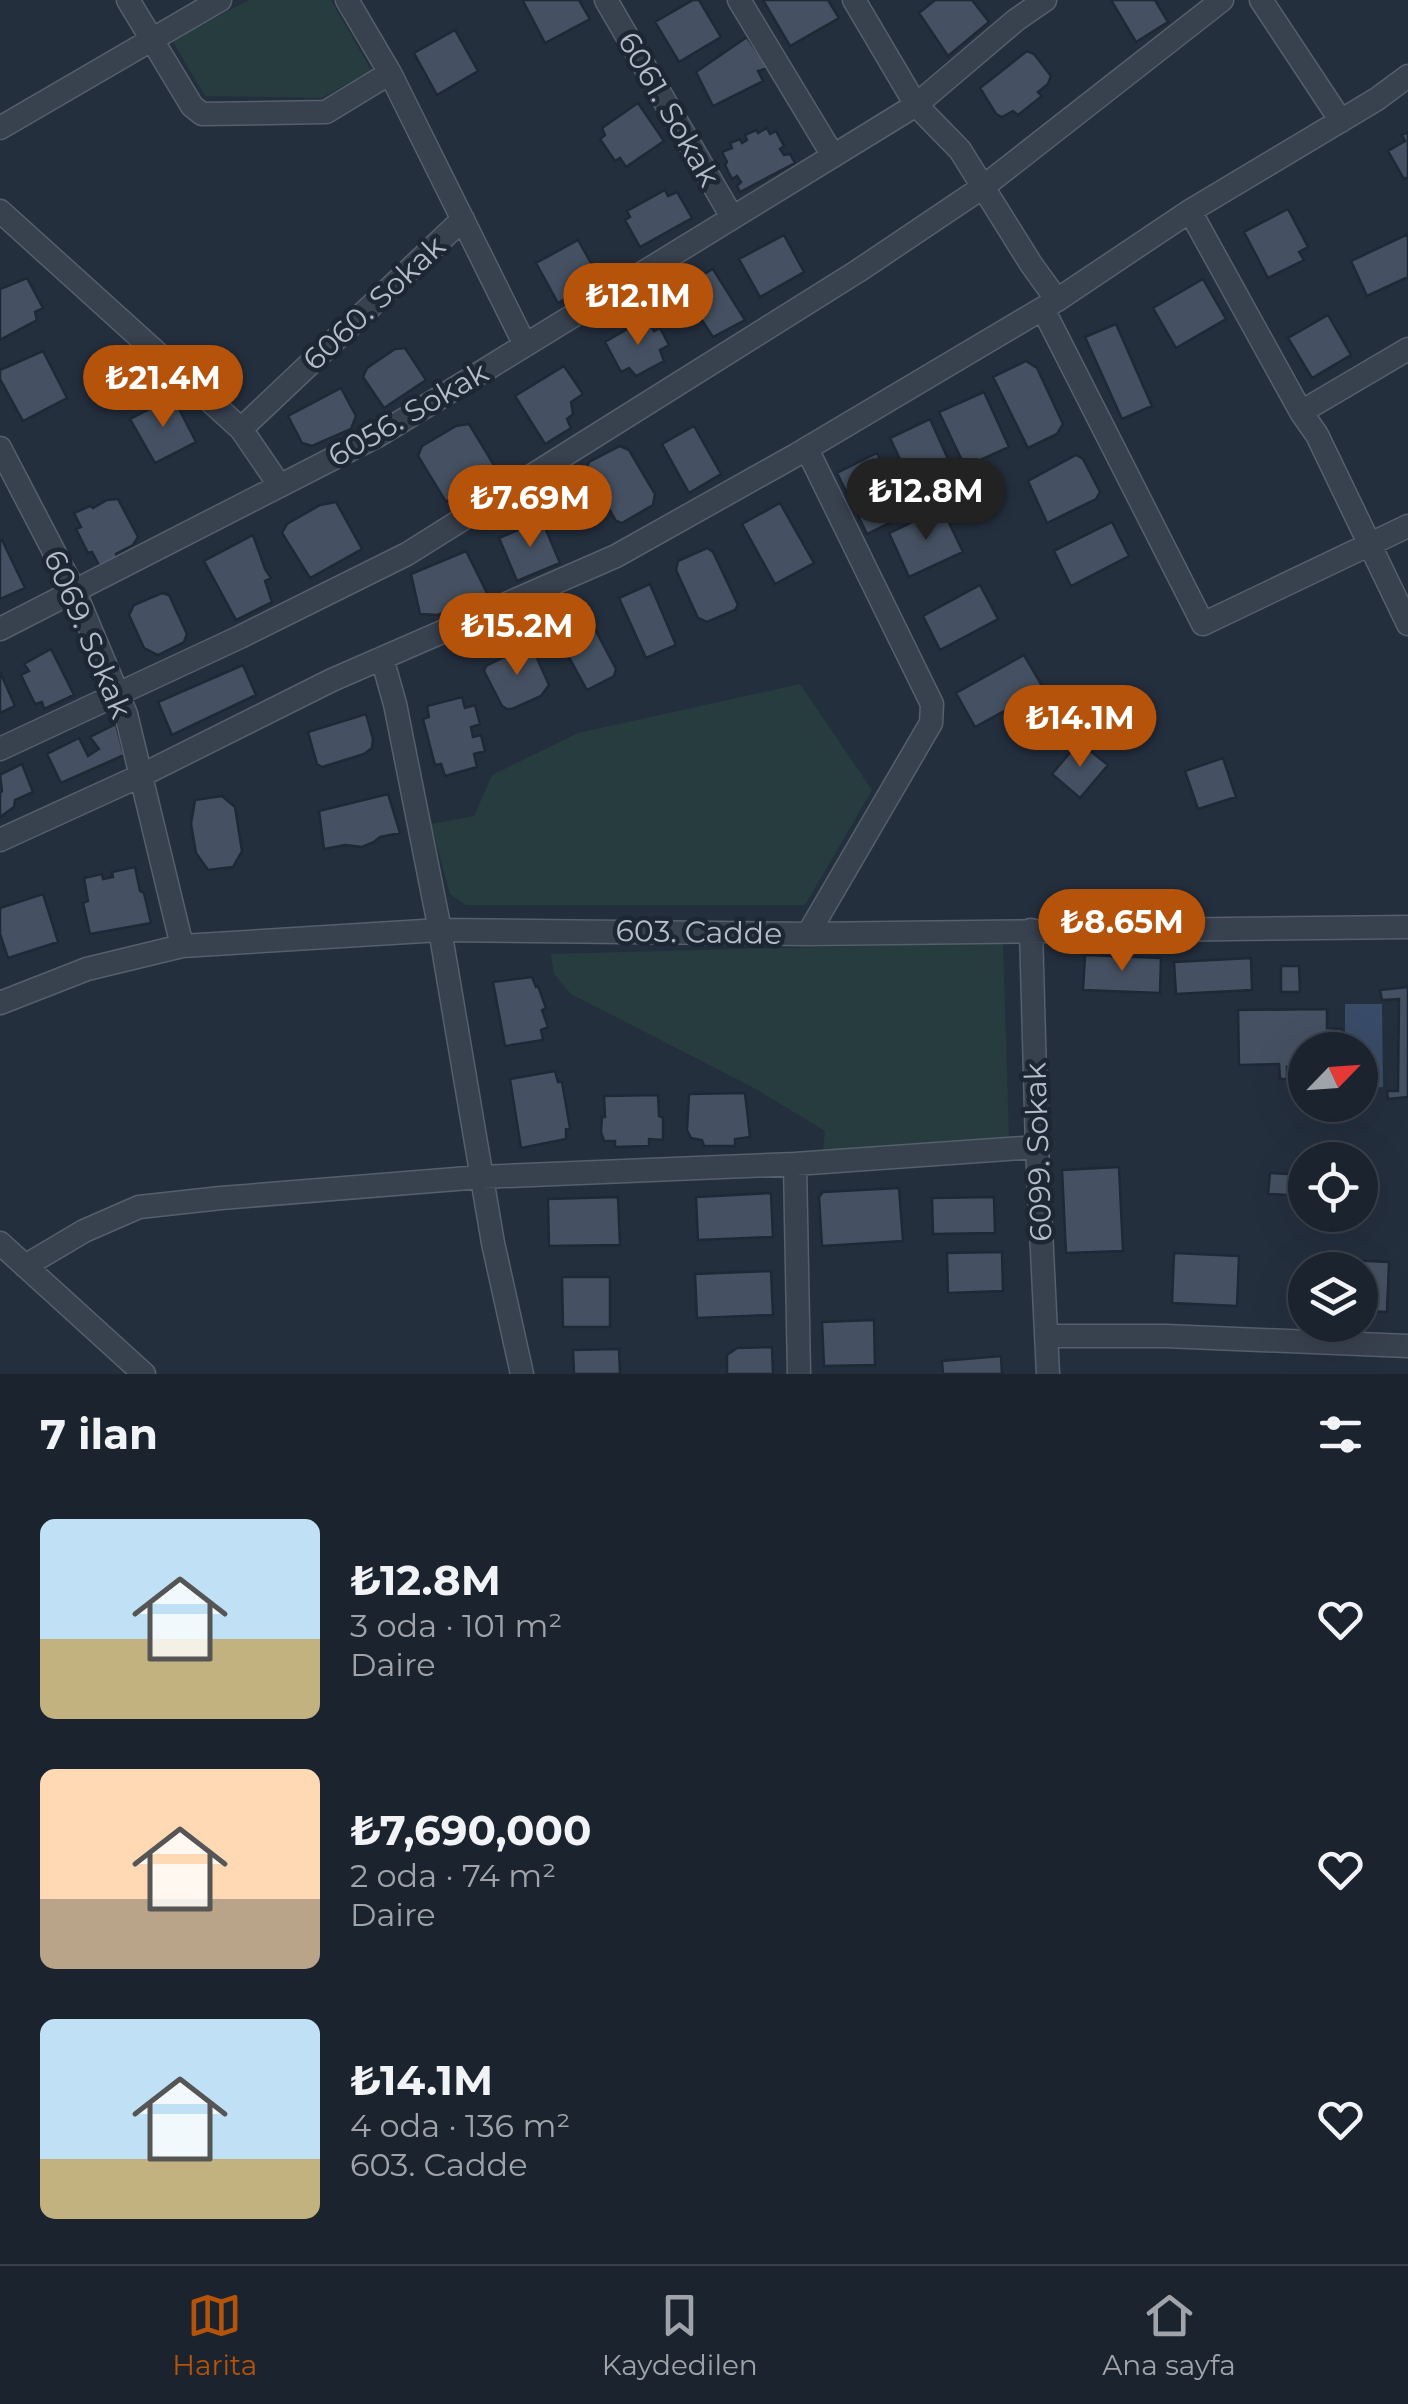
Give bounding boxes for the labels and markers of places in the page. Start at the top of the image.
pin: ₺12.1M [557,263,719,348]
pin: ₺21.4M [82,345,244,430]
pin: ₺12.8M [845,458,1007,543]
pin: ₺7.69M [449,465,611,550]
pin: ₺15.2M [436,593,598,678]
pin: ₺14.1M [999,685,1161,770]
pin: ₺8.65M [1041,889,1203,974]

